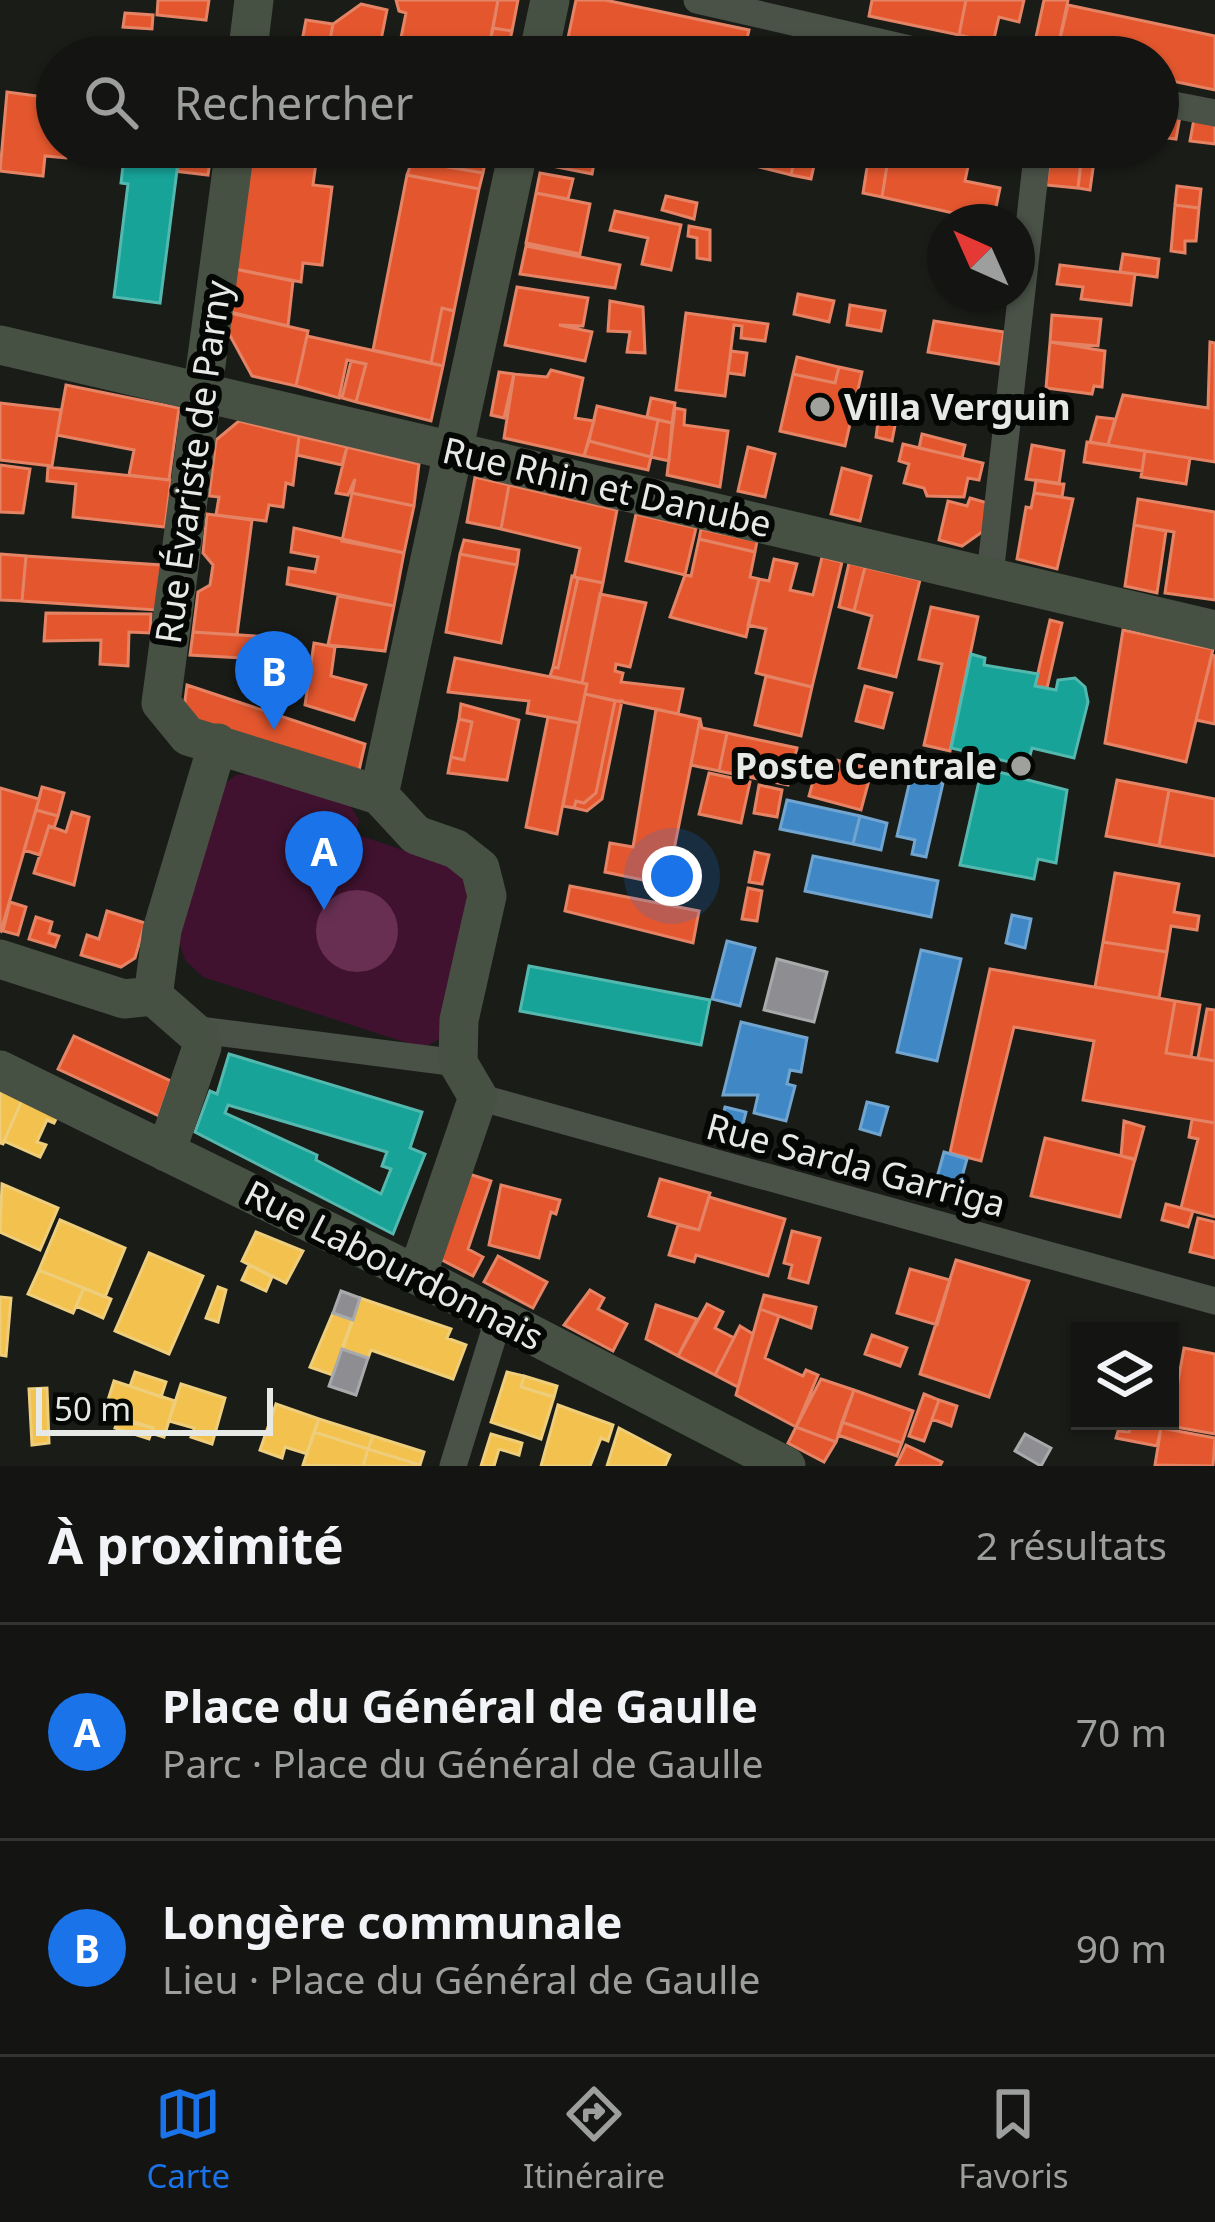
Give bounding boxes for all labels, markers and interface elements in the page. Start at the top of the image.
search box [36,36,1179,168]
icon: search [78,69,144,135]
text: Rechercher [174,72,413,133]
north arrow [927,204,1035,312]
street label: Rue Évariste de Parny [143,277,242,647]
place label: Villa Verguin [844,382,1071,431]
marker: Villa Verguin [807,394,833,420]
street label: Rue Rhin et Danube [438,425,776,548]
pin: B [235,631,313,730]
place label: Poste Centrale [735,741,997,790]
marker: Poste Centrale [1008,753,1034,779]
pin: A [285,811,363,910]
your location [642,846,702,906]
street label: Rue Sarda Garriga [701,1101,1011,1228]
street label: Rue Labourdonnais [237,1168,552,1361]
map controls [1071,1322,1179,1430]
button: layers [1071,1322,1179,1430]
scale bar [36,1382,273,1435]
text: 50 m [54,1386,131,1431]
text: À proximité [48,1509,344,1579]
text: 2 résultats [976,1518,1167,1571]
text: Place du Général de Gaulle [162,1675,758,1736]
text: A [74,1705,101,1758]
text: 70 m [1076,1705,1167,1758]
text: Parc · Place du Général de Gaulle [162,1736,763,1789]
text: Longère communale [162,1891,622,1952]
text: B [74,1921,100,1974]
text: 90 m [1076,1921,1167,1974]
text: Lieu · Place du Général de Gaulle [162,1952,760,2005]
tab: Carte [146,2081,230,2198]
tab: Itinéraire [523,2081,665,2198]
tab: Favoris [958,2081,1068,2198]

